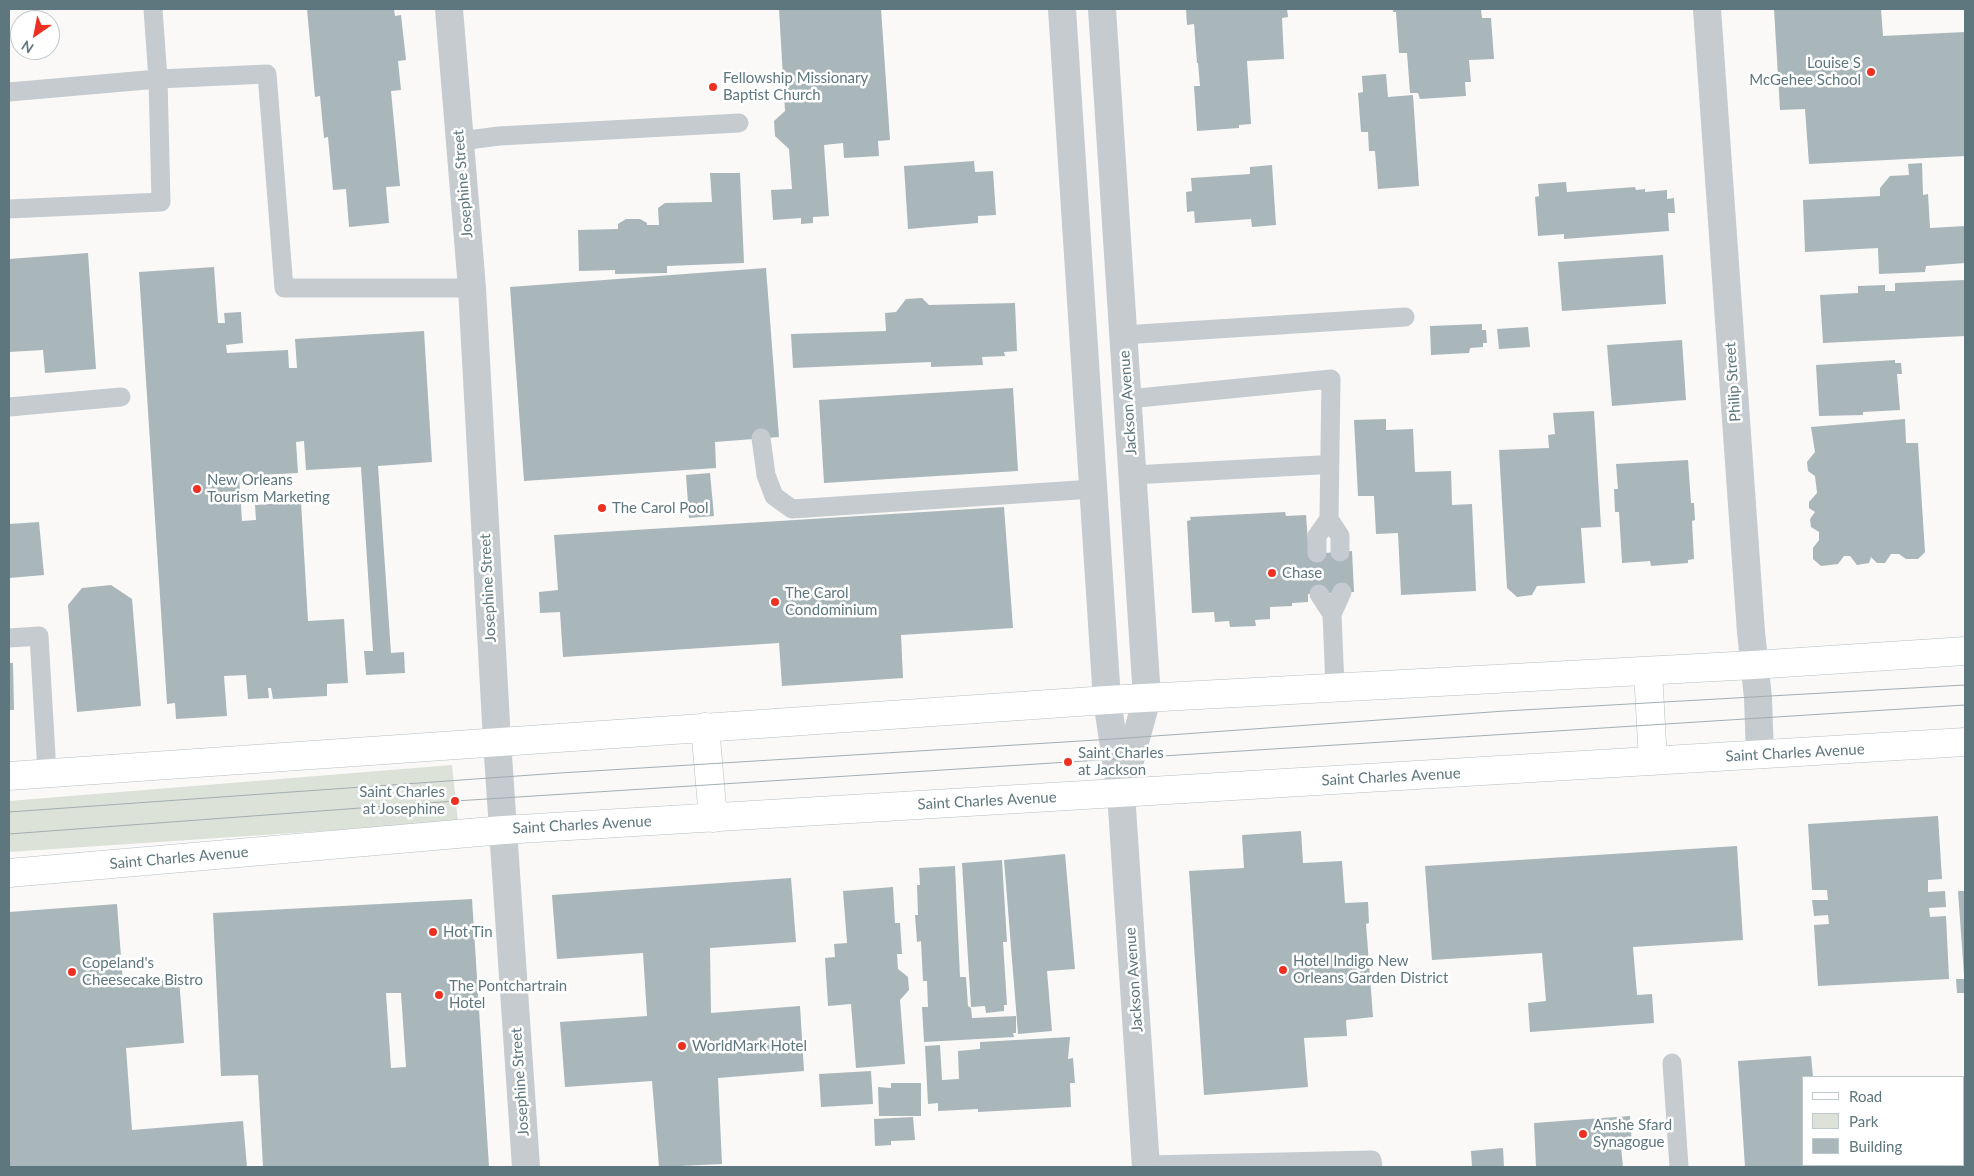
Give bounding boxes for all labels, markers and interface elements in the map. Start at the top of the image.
north arrow [10,10,60,60]
text: N [18,37,36,57]
place label: Louise S McGehee School [1749,54,1861,89]
marker: Louise S McGehee School [1865,66,1877,78]
place label: Fellowship Missionary Baptist Church [723,69,868,104]
marker: Fellowship Missionary Baptist Church [707,81,719,93]
street label: Josephine Street [449,129,477,239]
street label: Philip Street [1721,342,1745,422]
street label: Jackson Avenue [1115,350,1141,456]
place label: New Orleans Tourism Marketing [207,471,330,506]
marker: New Orleans Tourism Marketing [191,483,203,495]
place label: The Carol Pool [612,499,709,517]
marker: The Carol Pool [596,502,608,514]
street label: Josephine Street [476,533,500,643]
place label: Chase [1282,564,1322,582]
marker: Chase [1266,567,1278,579]
place label: The Carol Condominium [785,584,877,619]
marker: The Carol Condominium [769,596,781,608]
street label: Saint Charles Avenue [1725,740,1865,766]
place label: Saint Charles at Jackson [1078,744,1164,779]
marker: Saint Charles at Jackson [1062,756,1074,768]
street label: Saint Charles Avenue [1321,764,1461,790]
place label: Saint Charles at Josephine [359,783,445,818]
street label: Saint Charles Avenue [917,788,1057,814]
marker: Saint Charles at Josephine [449,795,461,807]
street label: Saint Charles Avenue [512,812,652,838]
street label: Saint Charles Avenue [109,843,249,873]
place label: Hot Tin [443,923,493,941]
marker: Hot Tin [427,926,439,938]
street label: Jackson Avenue [1121,927,1147,1033]
place label: Hotel Indigo New Orleans Garden District [1293,952,1448,987]
place label: Copeland's Cheesecake Bistro [82,954,203,989]
marker: Hotel Indigo New Orleans Garden District [1277,964,1289,976]
marker: Copeland's Cheesecake Bistro [66,966,78,978]
place label: The Pontchartrain Hotel [449,977,567,1012]
marker: The Pontchartrain Hotel [433,989,445,1001]
street label: Josephine Street [507,1027,533,1137]
place label: WorldMark Hotel [692,1037,807,1055]
marker: WorldMark Hotel [676,1040,688,1052]
legend [1802,1076,1964,1166]
text: Road [1849,1087,1882,1105]
text: Park [1849,1112,1878,1130]
place label: Anshe Sfard Synagogue [1593,1116,1672,1151]
marker: Anshe Sfard Synagogue [1577,1128,1589,1140]
text: Building [1849,1137,1902,1155]

